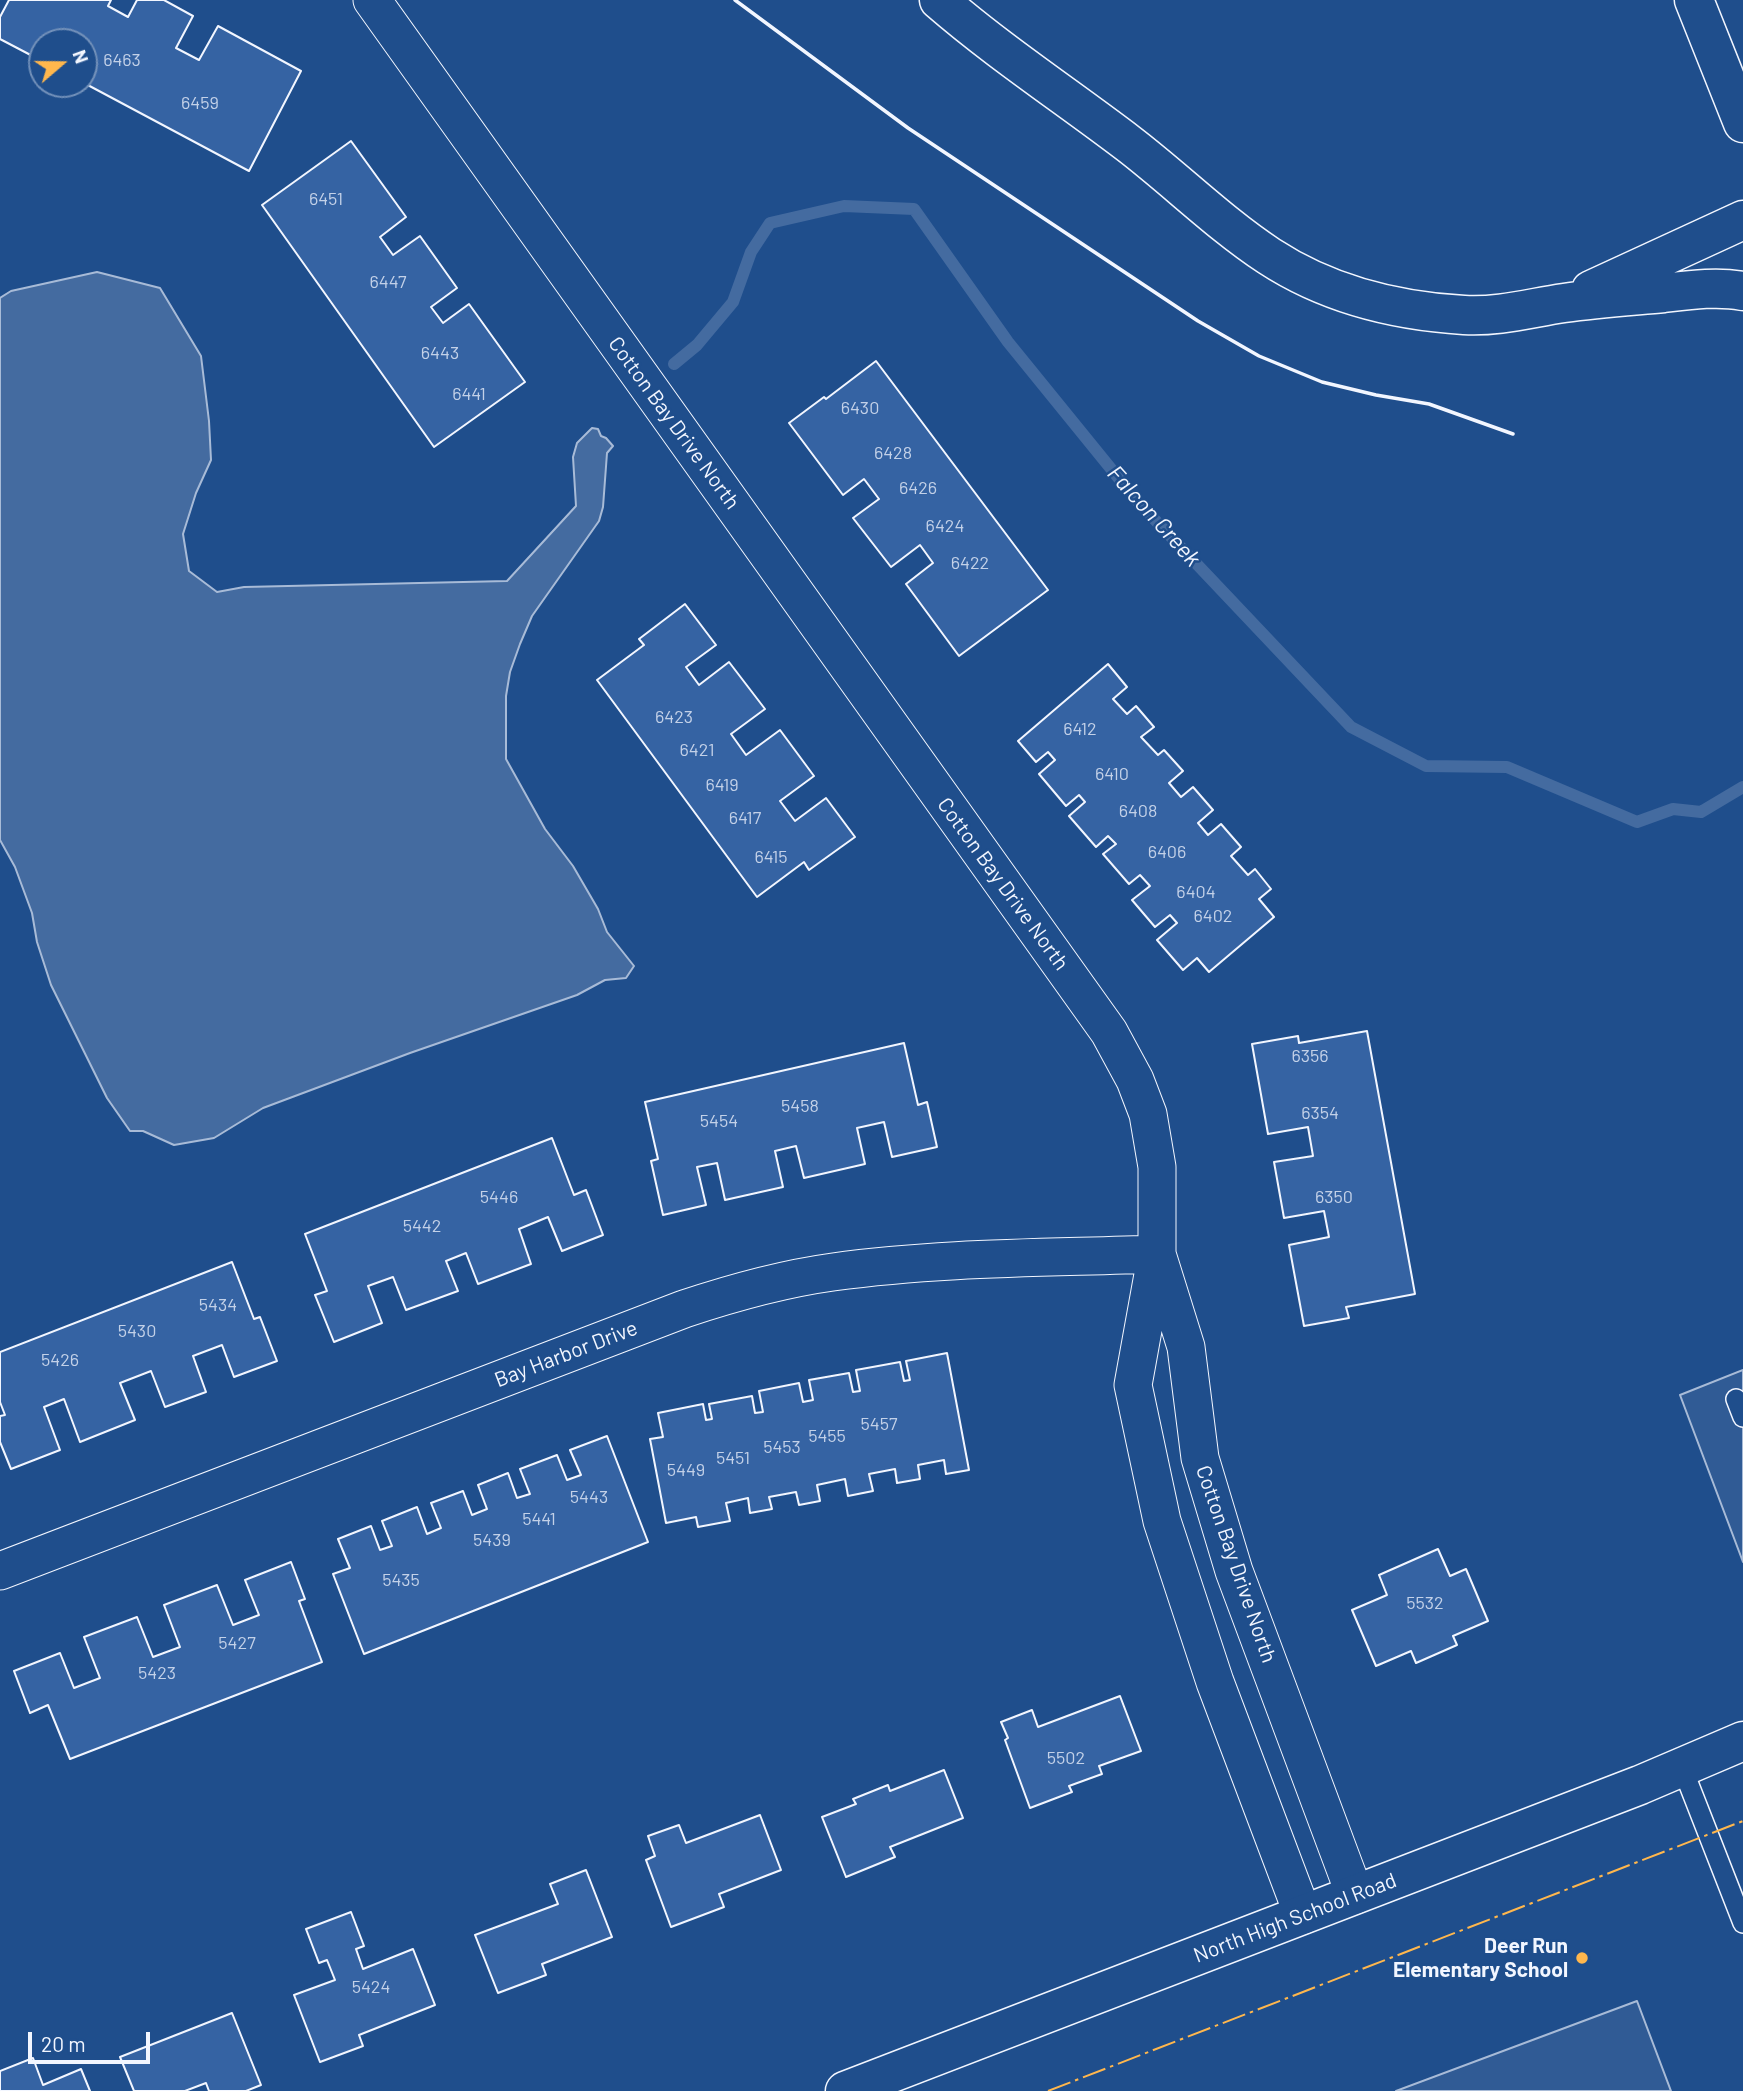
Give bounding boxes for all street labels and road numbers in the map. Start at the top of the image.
street label: Cotton Bay Drive North [603,332,745,514]
street label: Cotton Bay Drive North [932,793,1074,975]
street label: Bay Harbor Drive [491,1315,641,1393]
street label: Cotton Bay Drive North [1190,1462,1282,1666]
street label: North High School Road [1190,1868,1400,1968]

